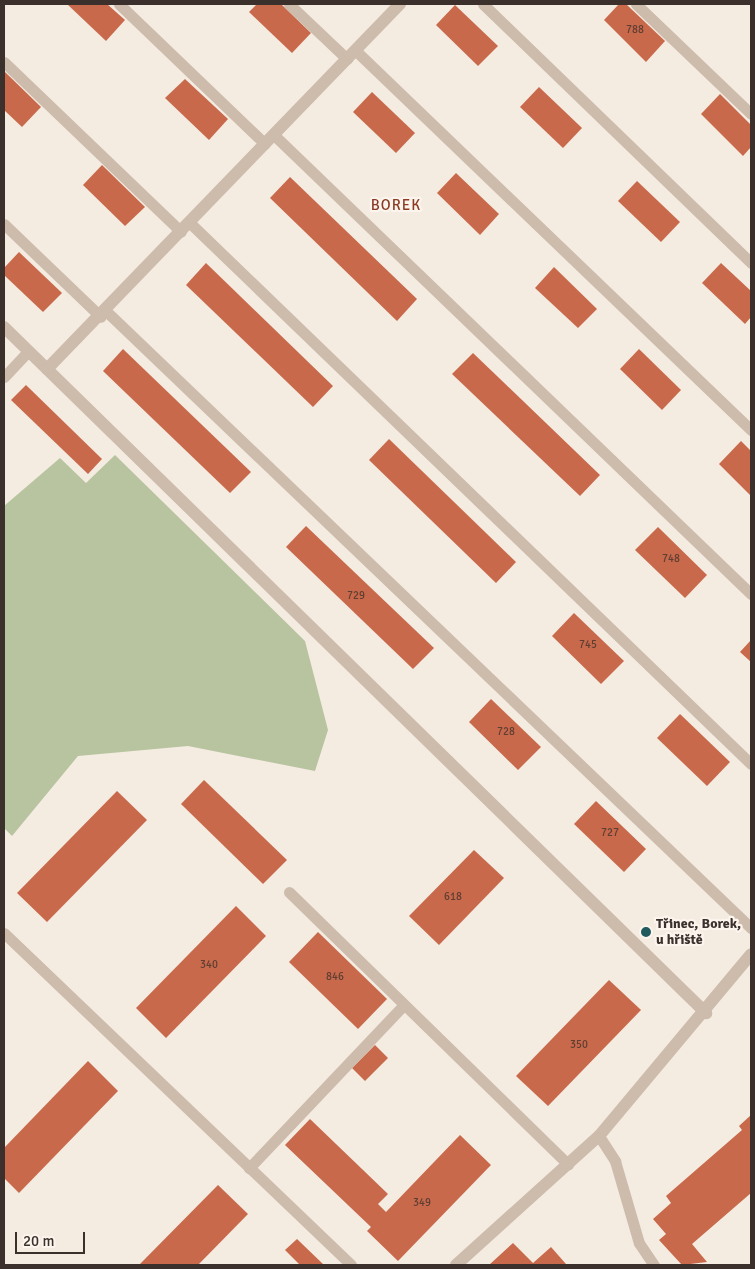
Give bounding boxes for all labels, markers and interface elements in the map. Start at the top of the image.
house number: 788 [626,23,644,37]
district label: BOREK [370,197,422,215]
house number: 748 [662,552,680,566]
house number: 729 [347,589,365,603]
house number: 745 [579,638,597,652]
house number: 728 [497,725,515,739]
house number: 727 [601,826,619,840]
house number: 618 [444,890,462,904]
place label: Třinec, Borek, u hřiště [656,916,741,949]
marker: Třinec, Borek, u hřiště [640,926,652,938]
house number: 340 [200,958,218,972]
house number: 846 [326,970,344,984]
house number: 350 [570,1038,588,1052]
house number: 349 [413,1196,431,1210]
scale bar [18,1222,88,1254]
text: 20 m [23,1232,54,1250]

